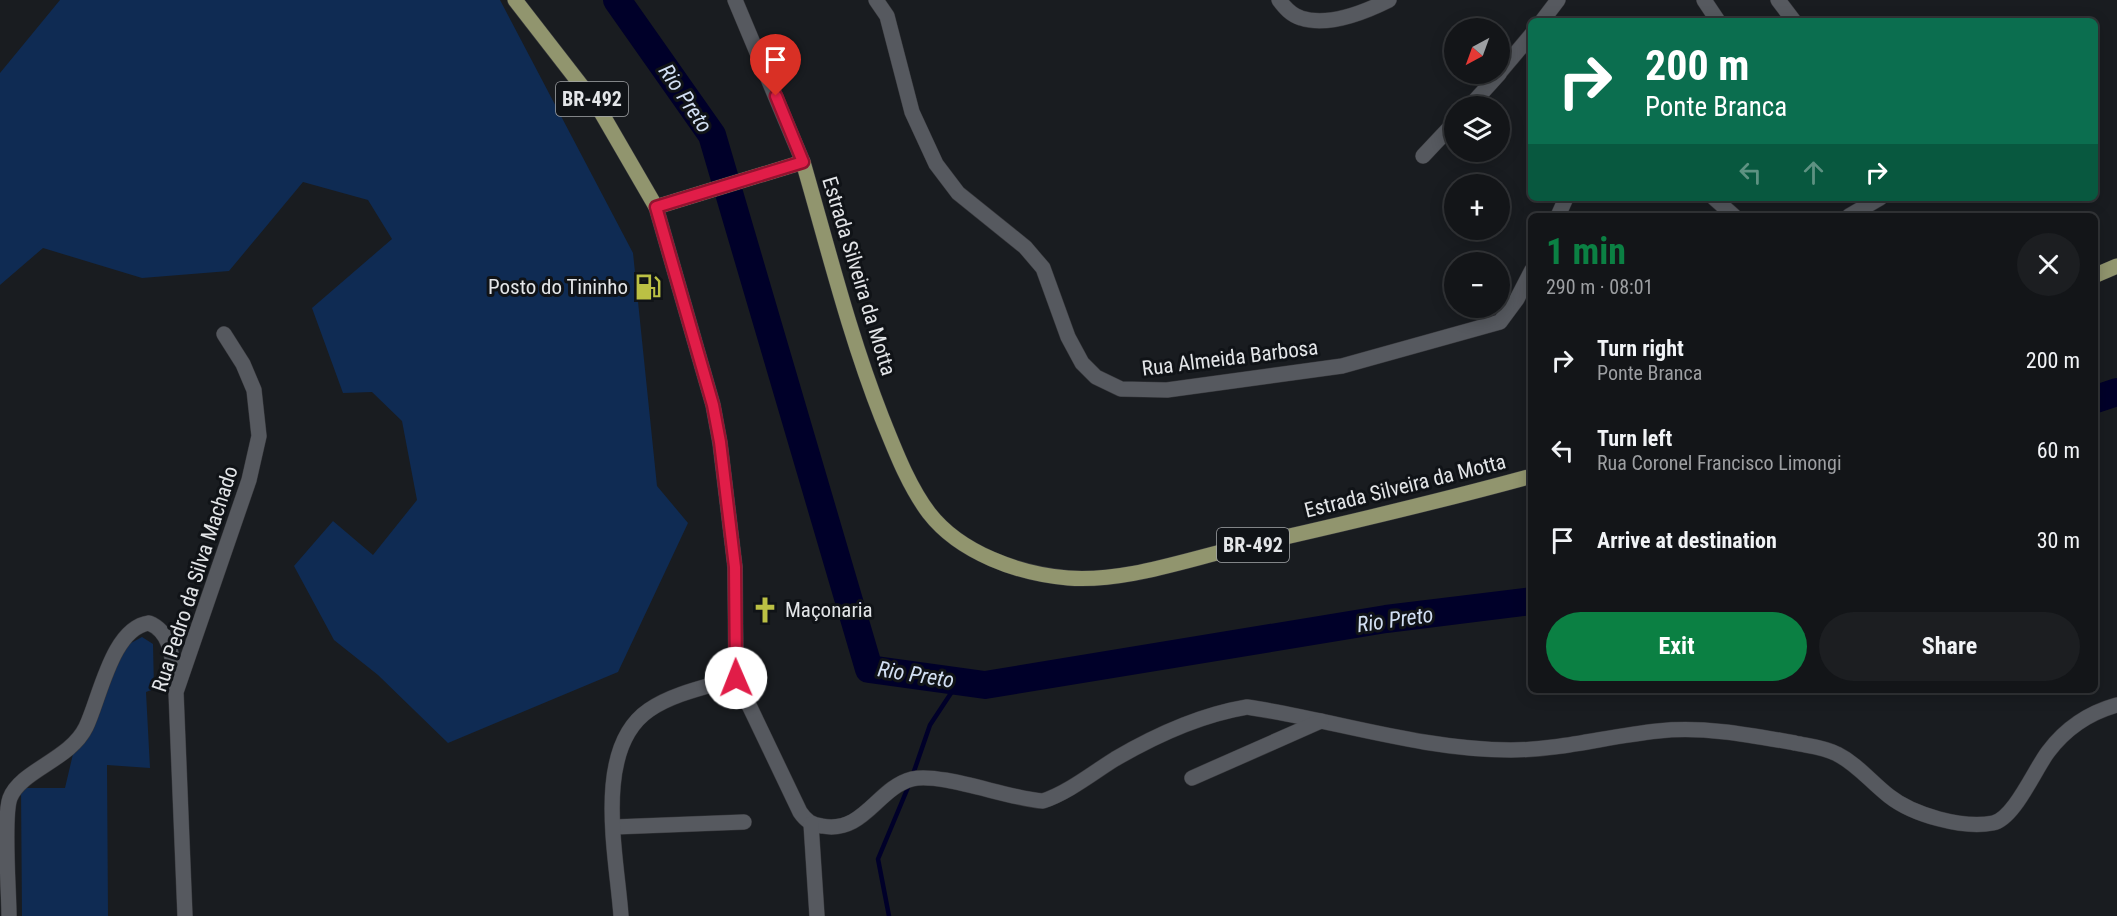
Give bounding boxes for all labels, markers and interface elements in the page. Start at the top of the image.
north arrow [1444,18,1510,84]
map controls [1444,18,1510,318]
pin [750,34,801,96]
text: 200 m [1645,41,1750,90]
icon: right [1546,42,1624,120]
icon: arrive [759,43,792,76]
water label: Rio Preto [654,59,717,137]
road number: BR-492 [556,82,628,116]
text: Ponte Branca [1645,91,1787,123]
button: layers [1444,96,1510,162]
icon: left [1734,156,1767,189]
icon: ahead [1797,156,1830,189]
icon: right [1860,156,1893,189]
street label: Estrada Silveira da Motta [817,174,901,378]
button: + [1444,174,1510,240]
text: 1 min [1546,231,1626,273]
button: close [2017,233,2080,296]
button: − [1444,252,1510,318]
fuel station icon: Posto do Tininho [633,272,663,302]
place label: Posto do Tininho [488,275,628,299]
text: 290 m · 08:01 [1546,275,1653,299]
street label: Rua Almeida Barbosa [1141,335,1319,381]
text: Turn right [1597,336,1684,361]
icon: right [1546,344,1579,377]
text: 200 m [2026,348,2080,373]
text: Ponte Branca [1597,361,1702,385]
text: Turn left [1597,426,1672,451]
icon: left [1546,434,1579,467]
text: 60 m [2037,438,2080,463]
street label: Estrada Silveira da Motta [1302,449,1508,523]
text: Rua Coronel Francisco Limongi [1597,451,1842,475]
street label: Rua Pedro da Silva Machado [147,463,243,695]
icon: arrive [1546,524,1579,557]
road number: BR-492 [1217,528,1289,562]
text: Arrive at destination [1597,528,1777,553]
text: 30 m [2037,528,2080,553]
church icon: Maçonaria [750,595,780,625]
place label: Maçonaria [785,598,873,622]
water label: Rio Preto [1355,602,1435,637]
button: Exit [1546,612,1807,681]
button: Share [1819,612,2080,681]
position arrow [704,646,768,710]
water label: Rio Preto [876,656,956,693]

